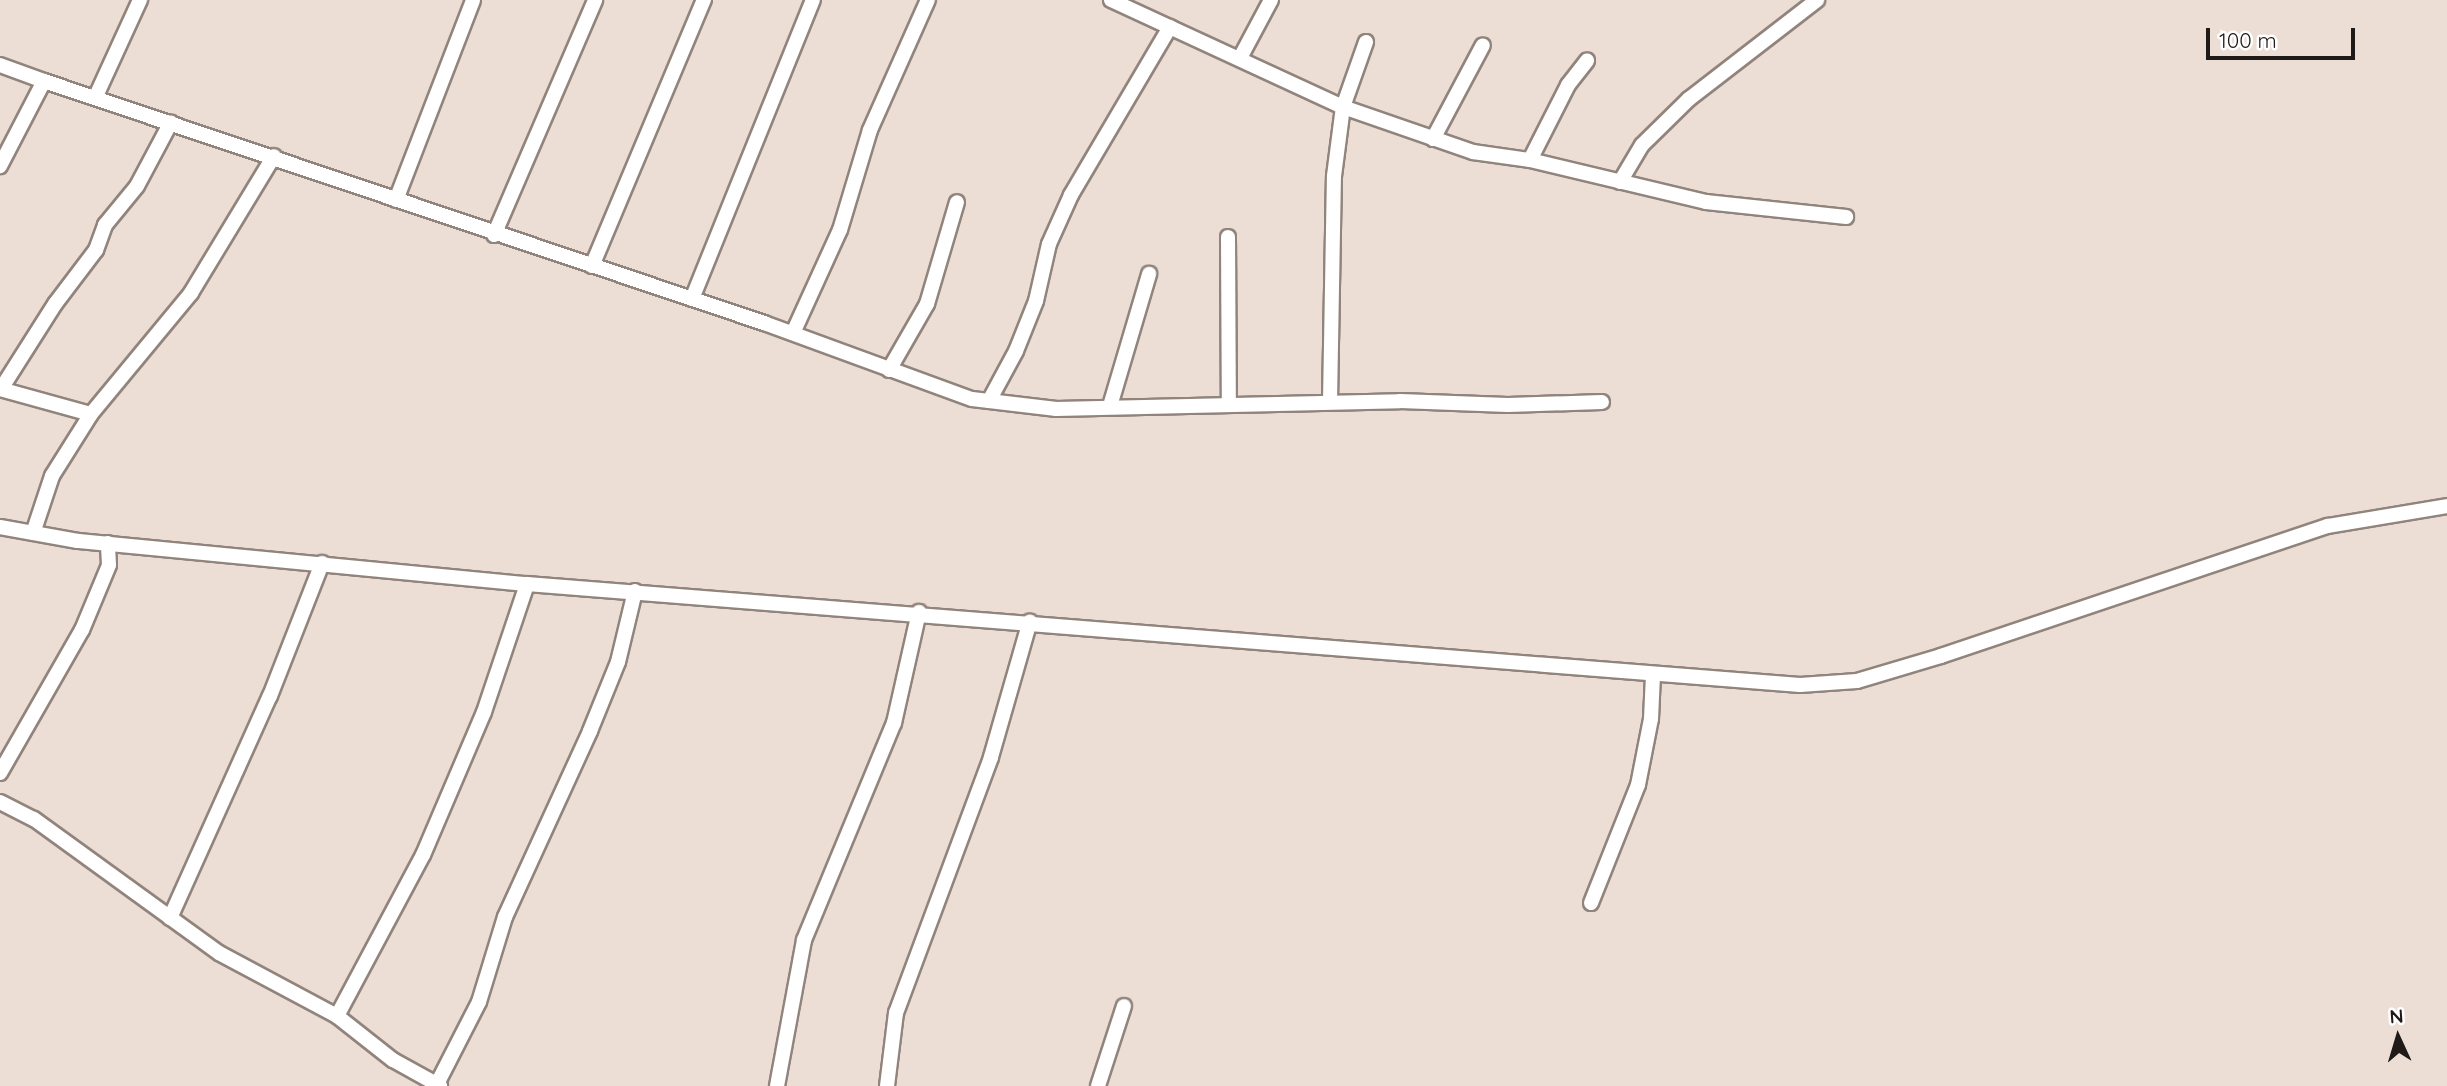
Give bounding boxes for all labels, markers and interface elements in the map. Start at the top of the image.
scale bar [2209,14,2358,58]
text: 100 m [2219,27,2277,53]
north arrow [2363,1002,2433,1072]
text: N [2389,1004,2404,1029]

